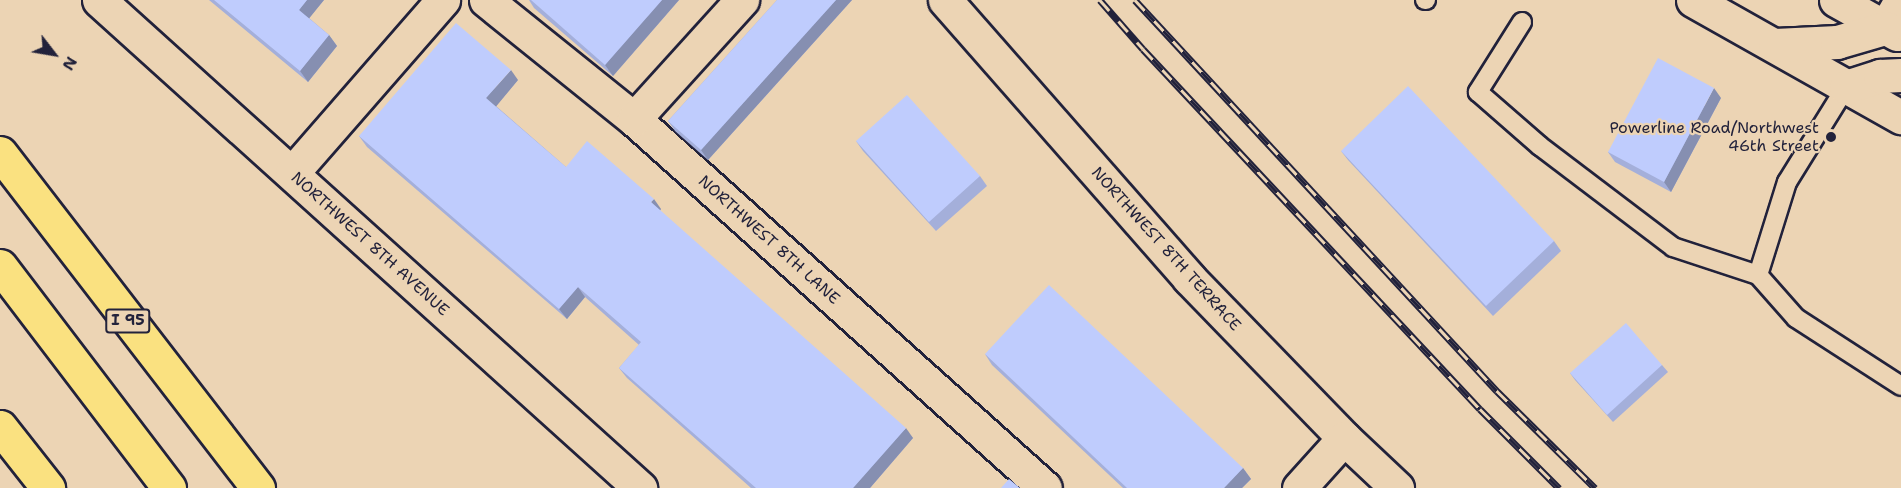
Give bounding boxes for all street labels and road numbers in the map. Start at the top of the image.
street label: NORTHWEST 8TH TERRACE [1087,163,1245,335]
street label: NORTHWEST 8TH AVENUE [287,168,453,320]
street label: NORTHWEST 8TH LANE [694,171,844,309]
road number: I 95 [104,309,152,333]

